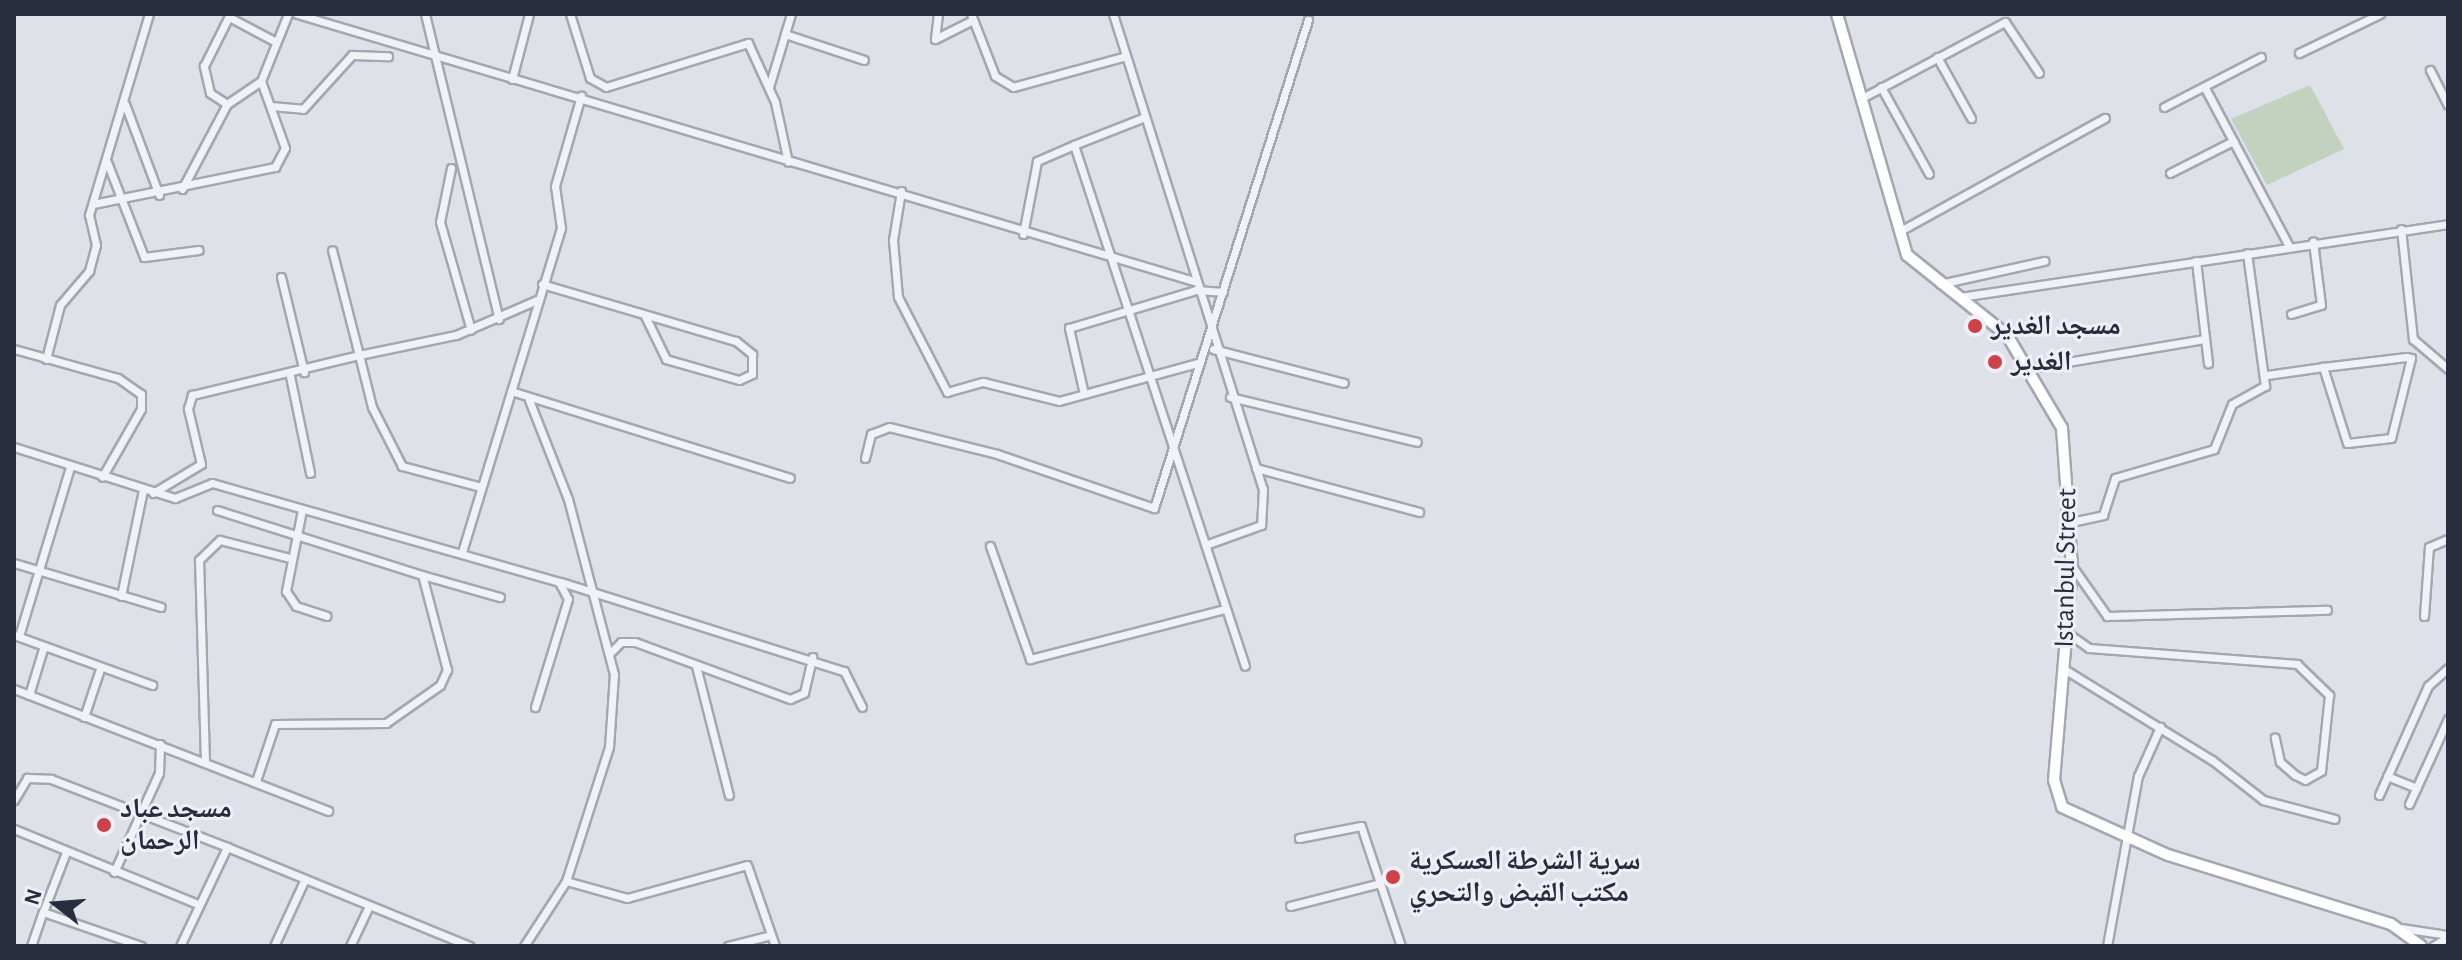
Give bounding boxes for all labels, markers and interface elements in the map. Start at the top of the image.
place label: مسجد الغدير [1991,309,2121,343]
marker: مسجد الغدير [1966,317,1984,335]
place label: الغدير [2011,345,2072,379]
marker: الغدير [1986,353,2004,371]
street label: Istanbul Street [2048,488,2084,648]
place label: مسجد عباد الرحمان [120,792,232,858]
marker: مسجد عباد الرحمان [95,816,113,834]
place label: سرية الشرطة العسكرية مكتب القبض والتحري [1409,844,1641,910]
north arrow [16,864,96,944]
marker: سرية الشرطة العسكرية مكتب القبض والتحري [1384,868,1402,886]
text: N [20,886,46,908]

